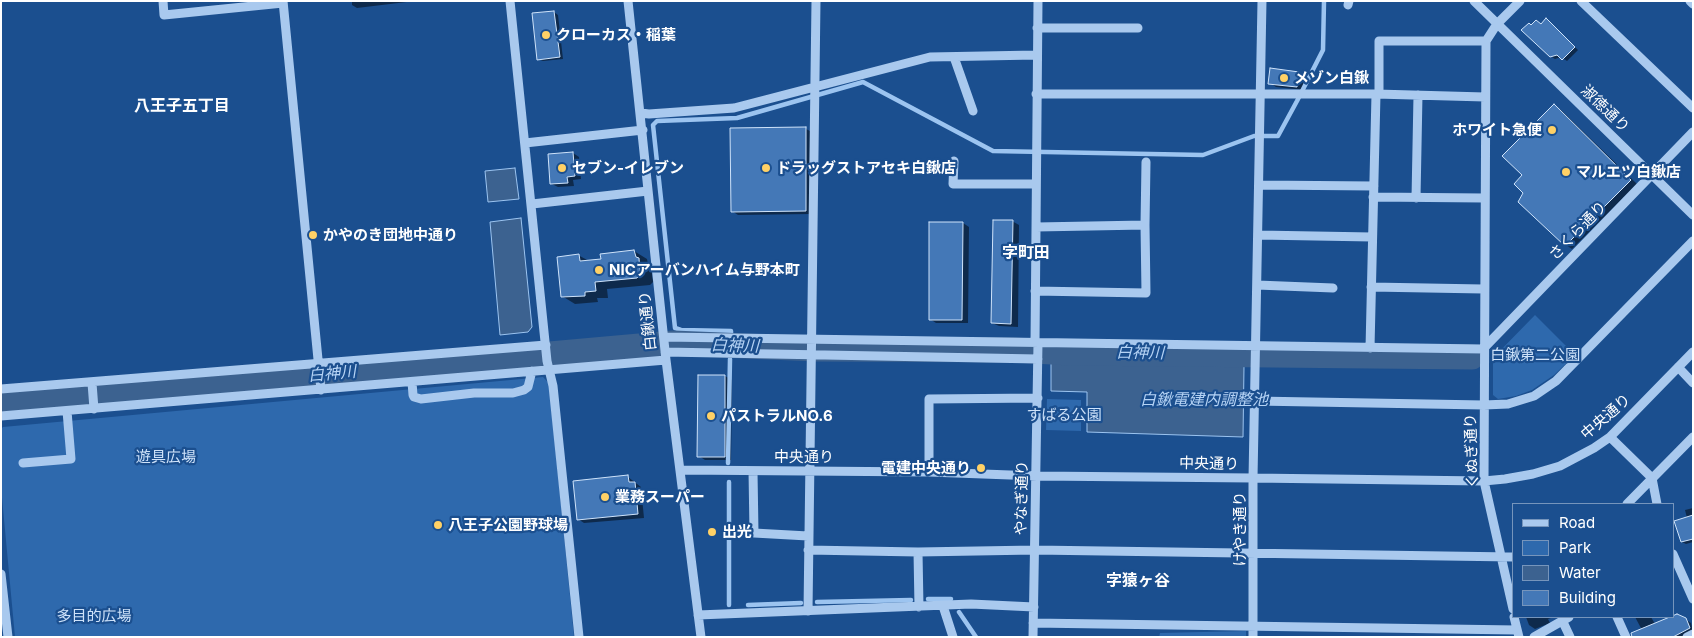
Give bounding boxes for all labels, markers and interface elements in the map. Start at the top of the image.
place label: クローカス・稲葉 [556,26,676,44]
marker: クローカス・稲葉 [540,29,552,41]
place label: メゾン白鍬 [1294,69,1369,87]
marker: メゾン白鍬 [1278,72,1290,84]
street label: 淑徳通り [1577,82,1633,136]
district label: 八王子五丁目 [134,96,230,116]
place label: ホワイト急便 [1452,121,1542,139]
marker: ホワイト急便 [1546,124,1558,136]
place label: セブン-イレブン [572,159,684,177]
place label: ドラッグストアセキ白鍬店 [776,159,956,177]
marker: セブン-イレブン [556,162,568,174]
marker: ドラッグストアセキ白鍬店 [760,162,772,174]
place label: マルエツ白鍬店 [1576,163,1681,181]
marker: マルエツ白鍬店 [1560,166,1572,178]
street label: さくら通り [1545,198,1611,264]
place label: かやのき団地中通り [323,226,458,244]
marker: かやのき団地中通り [307,229,319,241]
district label: 字町田 [1002,243,1050,263]
place label: NICアーバンハイム与野本町 [609,261,800,279]
marker: NICアーバンハイム与野本町 [593,264,605,276]
street label: 白鍬通り [636,290,660,352]
water label: 白神川 [711,336,759,356]
water label: 白神川 [1116,343,1164,363]
park label: 白鍬第二公園 [1490,346,1580,364]
water label: 白神川 [307,362,357,386]
water label: 白鍬電建内調整池 [1140,390,1268,410]
street label: 中央通り [1577,391,1635,443]
park label: すばる公園 [1027,406,1101,424]
place label: パストラルNO.6 [721,407,833,425]
marker: パストラルNO.6 [705,410,717,422]
street label: くぬぎ通り [1462,413,1482,489]
park label: 遊具広場 [136,448,196,466]
street label: 中央通り [774,448,834,466]
street label: 中央通り [1179,454,1239,474]
place label: 電建中央通り [881,459,971,477]
street label: やなぎ通り [1012,460,1032,536]
marker: 電建中央通り [975,462,987,474]
place label: 業務スーパー [615,488,705,506]
marker: 業務スーパー [599,491,611,503]
street label: けやき通り [1231,492,1249,566]
legend [1512,503,1674,618]
text: Road [1559,513,1595,532]
place label: 八王子公園野球場 [448,516,568,534]
marker: 八王子公園野球場 [432,519,444,531]
place label: 出光 [722,523,752,541]
marker: 出光 [706,526,718,538]
text: Park [1559,538,1591,557]
text: Water [1559,563,1601,582]
district label: 字猿ヶ谷 [1106,571,1170,591]
text: Building [1559,588,1616,607]
park label: 多目的広場 [57,607,131,625]

